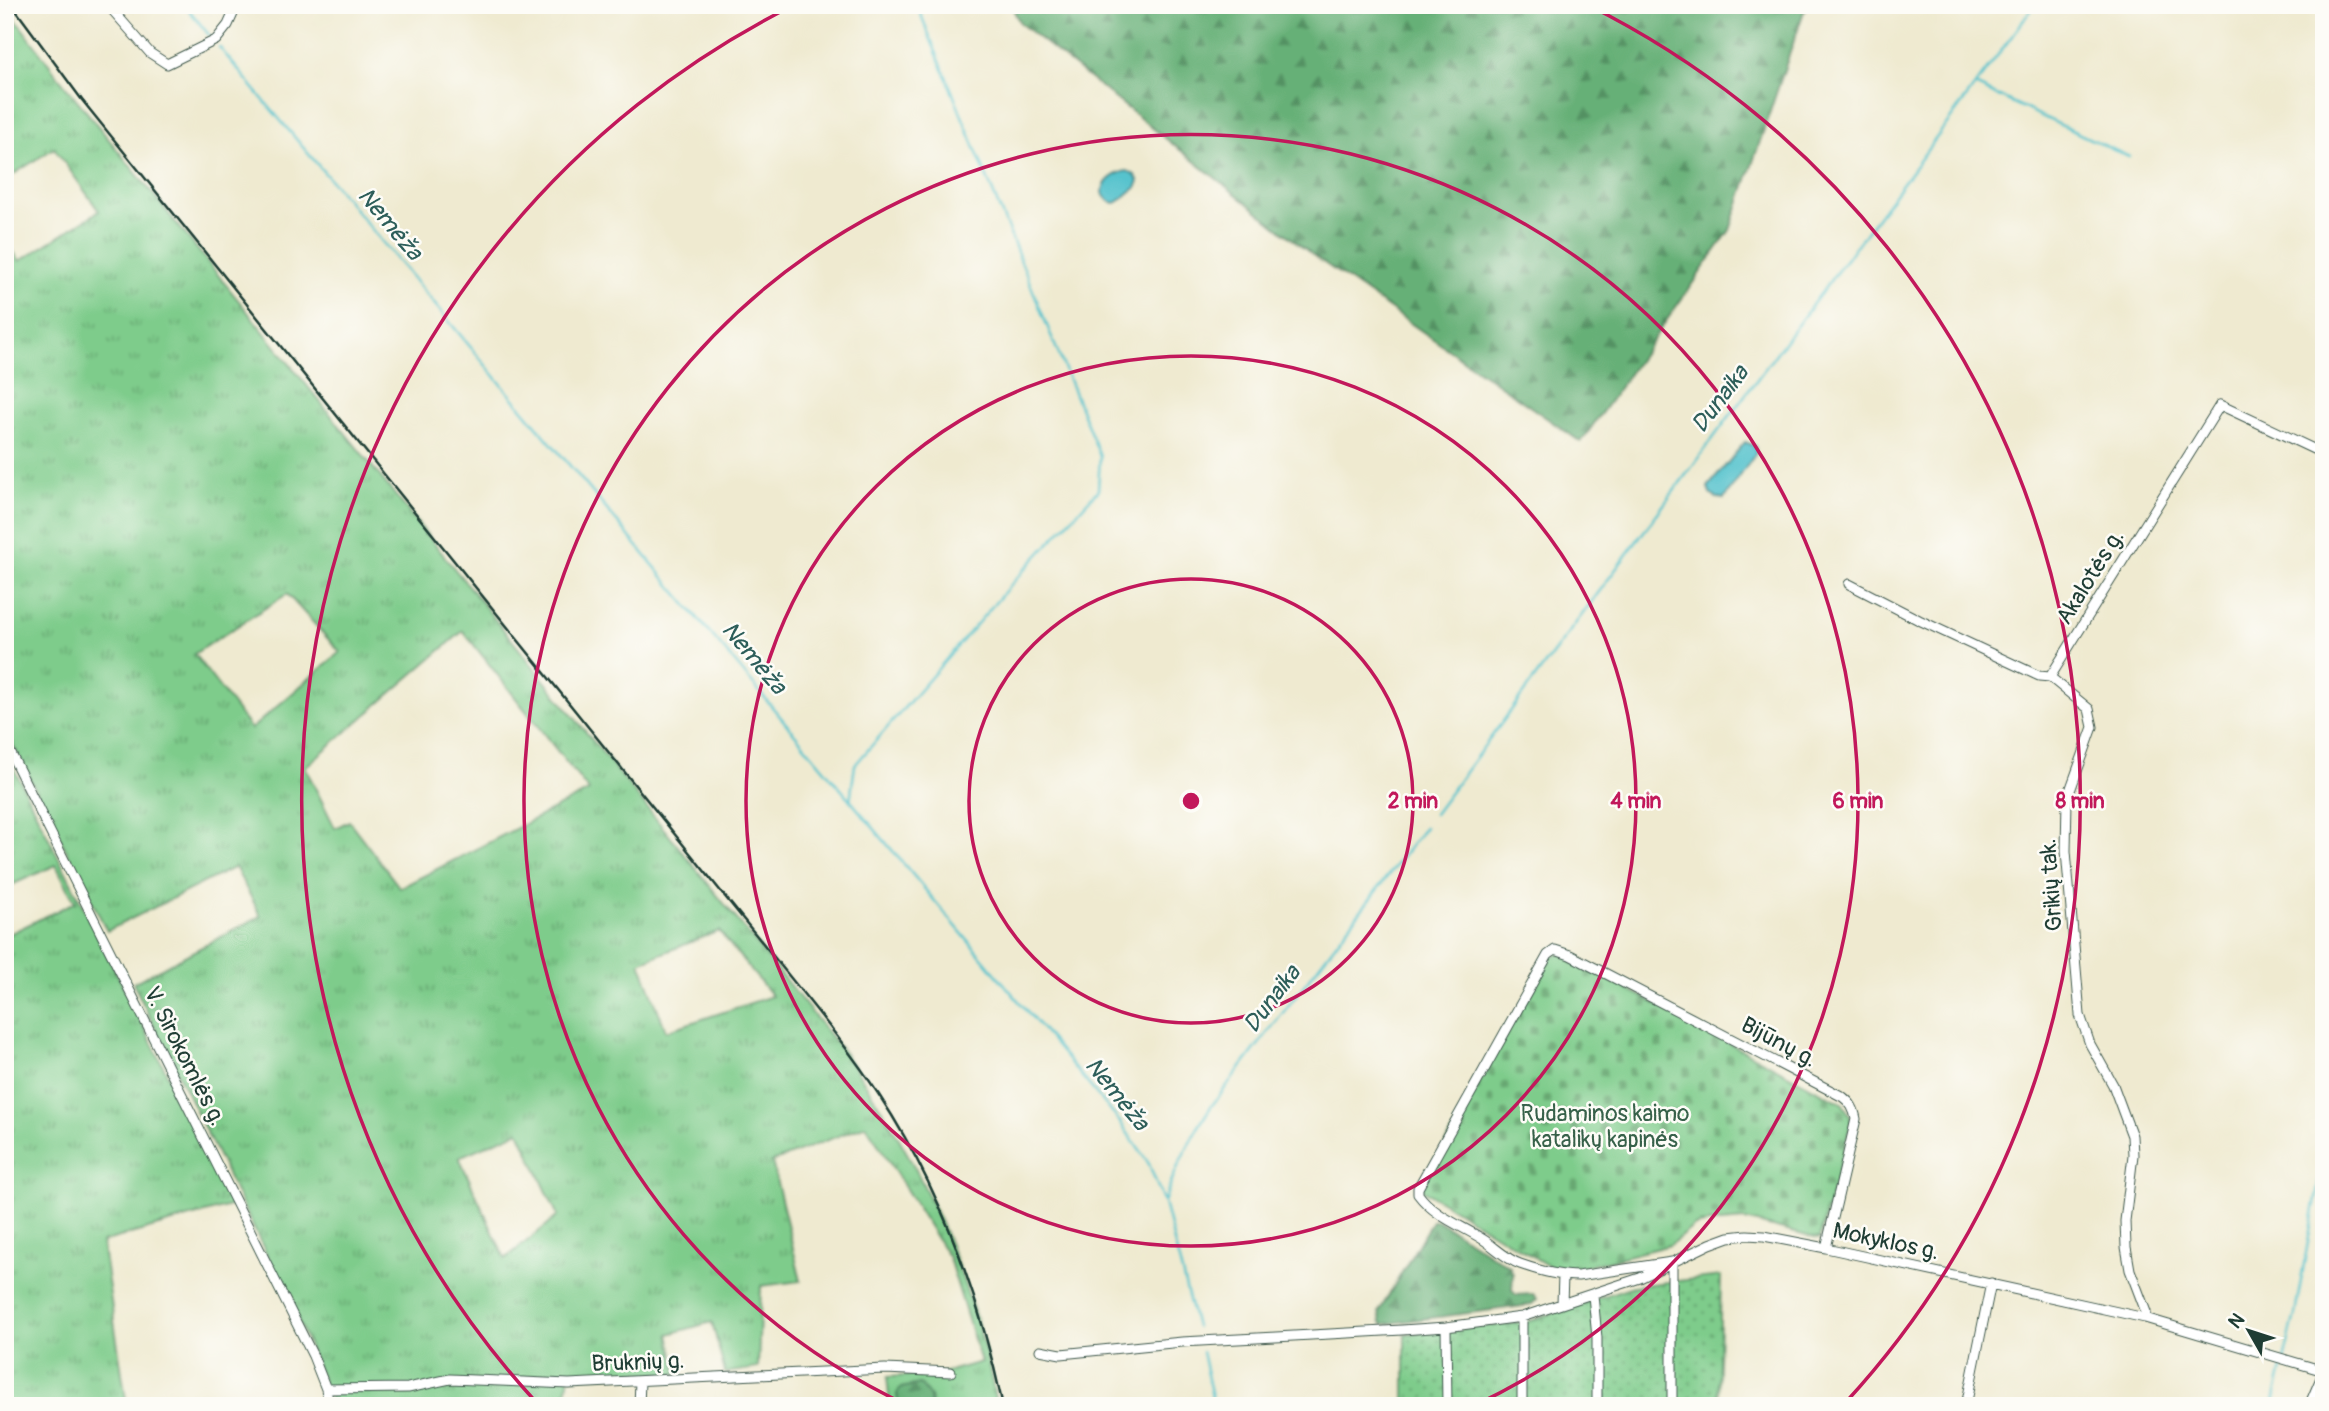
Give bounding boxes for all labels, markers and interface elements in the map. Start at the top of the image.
water label: Nemėža [351,182,430,268]
water label: Dunaika [1685,358,1756,438]
street label: Akalotės g. [2049,524,2131,630]
water label: Nemėža [715,616,794,702]
text: 2 min [1388,788,1438,815]
text: 4 min [1611,788,1662,815]
text: 6 min [1833,788,1884,815]
text: 8 min [2055,788,2105,815]
centre of rings [1179,789,1203,813]
street label: Grikių tak. [2033,838,2069,932]
water label: Dunaika [1237,958,1308,1038]
street label: V. Sirokomlės g. [138,982,232,1130]
street label: Bijūnų g. [1736,1010,1822,1074]
water label: Nemėža [1079,1052,1156,1138]
park label: Rudaminos kaimo katalikų kapinės [1521,1099,1689,1154]
street label: Mokyklos g. [1830,1216,1942,1266]
north arrow [2214,1296,2284,1366]
text: N [2223,1308,2250,1333]
street label: Bruknių g. [591,1346,685,1378]

